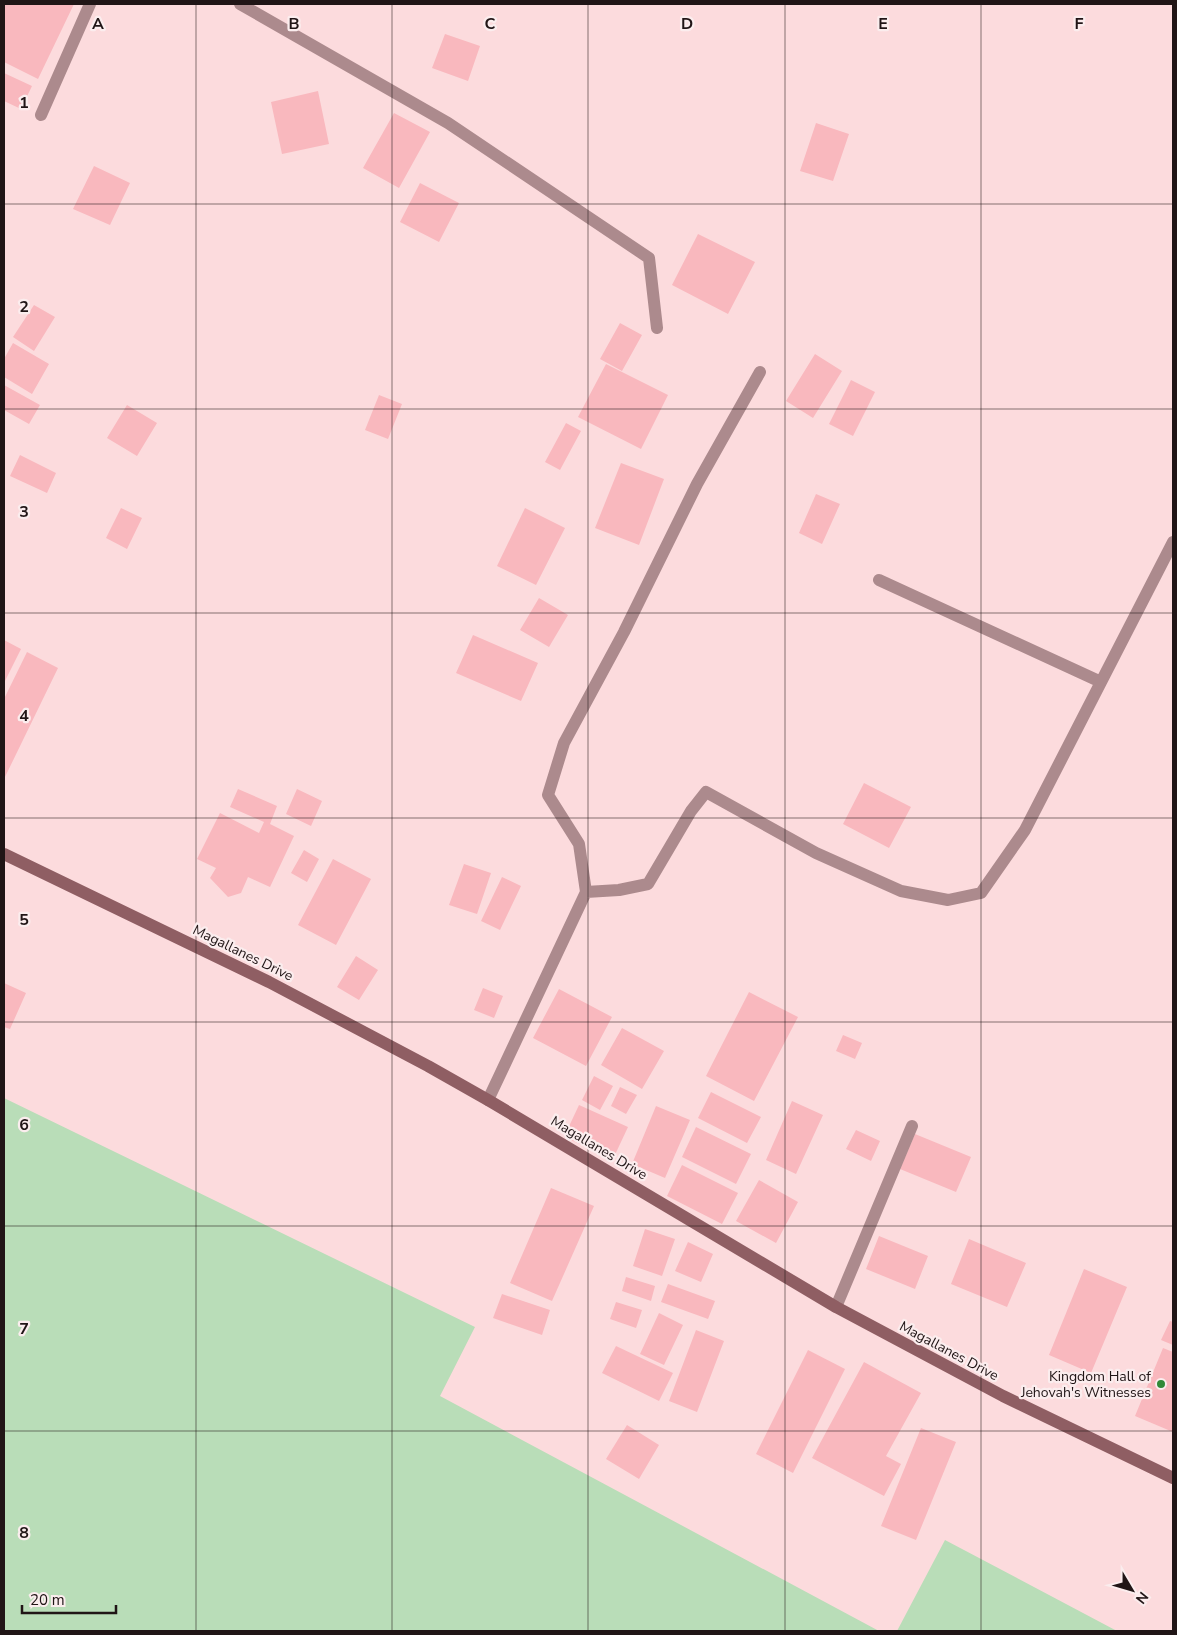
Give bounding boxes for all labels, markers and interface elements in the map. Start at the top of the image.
text: A [92,13,104,35]
text: B [288,13,300,35]
text: C [485,13,496,35]
text: D [681,13,693,35]
text: E [878,13,888,35]
text: F [1075,13,1084,35]
text: 1 [19,92,29,114]
text: 2 [19,296,29,318]
text: 3 [19,501,29,523]
text: 4 [19,705,29,727]
text: 5 [19,909,29,931]
street label: Magallanes Drive [190,920,296,986]
street label: Magallanes Drive [547,1112,651,1184]
text: 6 [19,1114,29,1136]
street label: Magallanes Drive [896,1317,1002,1385]
text: 7 [19,1318,29,1340]
place label: Kingdom Hall of Jehovah's Witnesses [1020,1367,1151,1402]
marker: Kingdom Hall of Jehovah's Witnesses [1155,1378,1167,1390]
text: 8 [19,1522,29,1544]
north arrow [1107,1565,1157,1615]
scale bar [22,1582,116,1614]
text: N [1131,1588,1153,1608]
text: 20 m [30,1590,65,1610]

